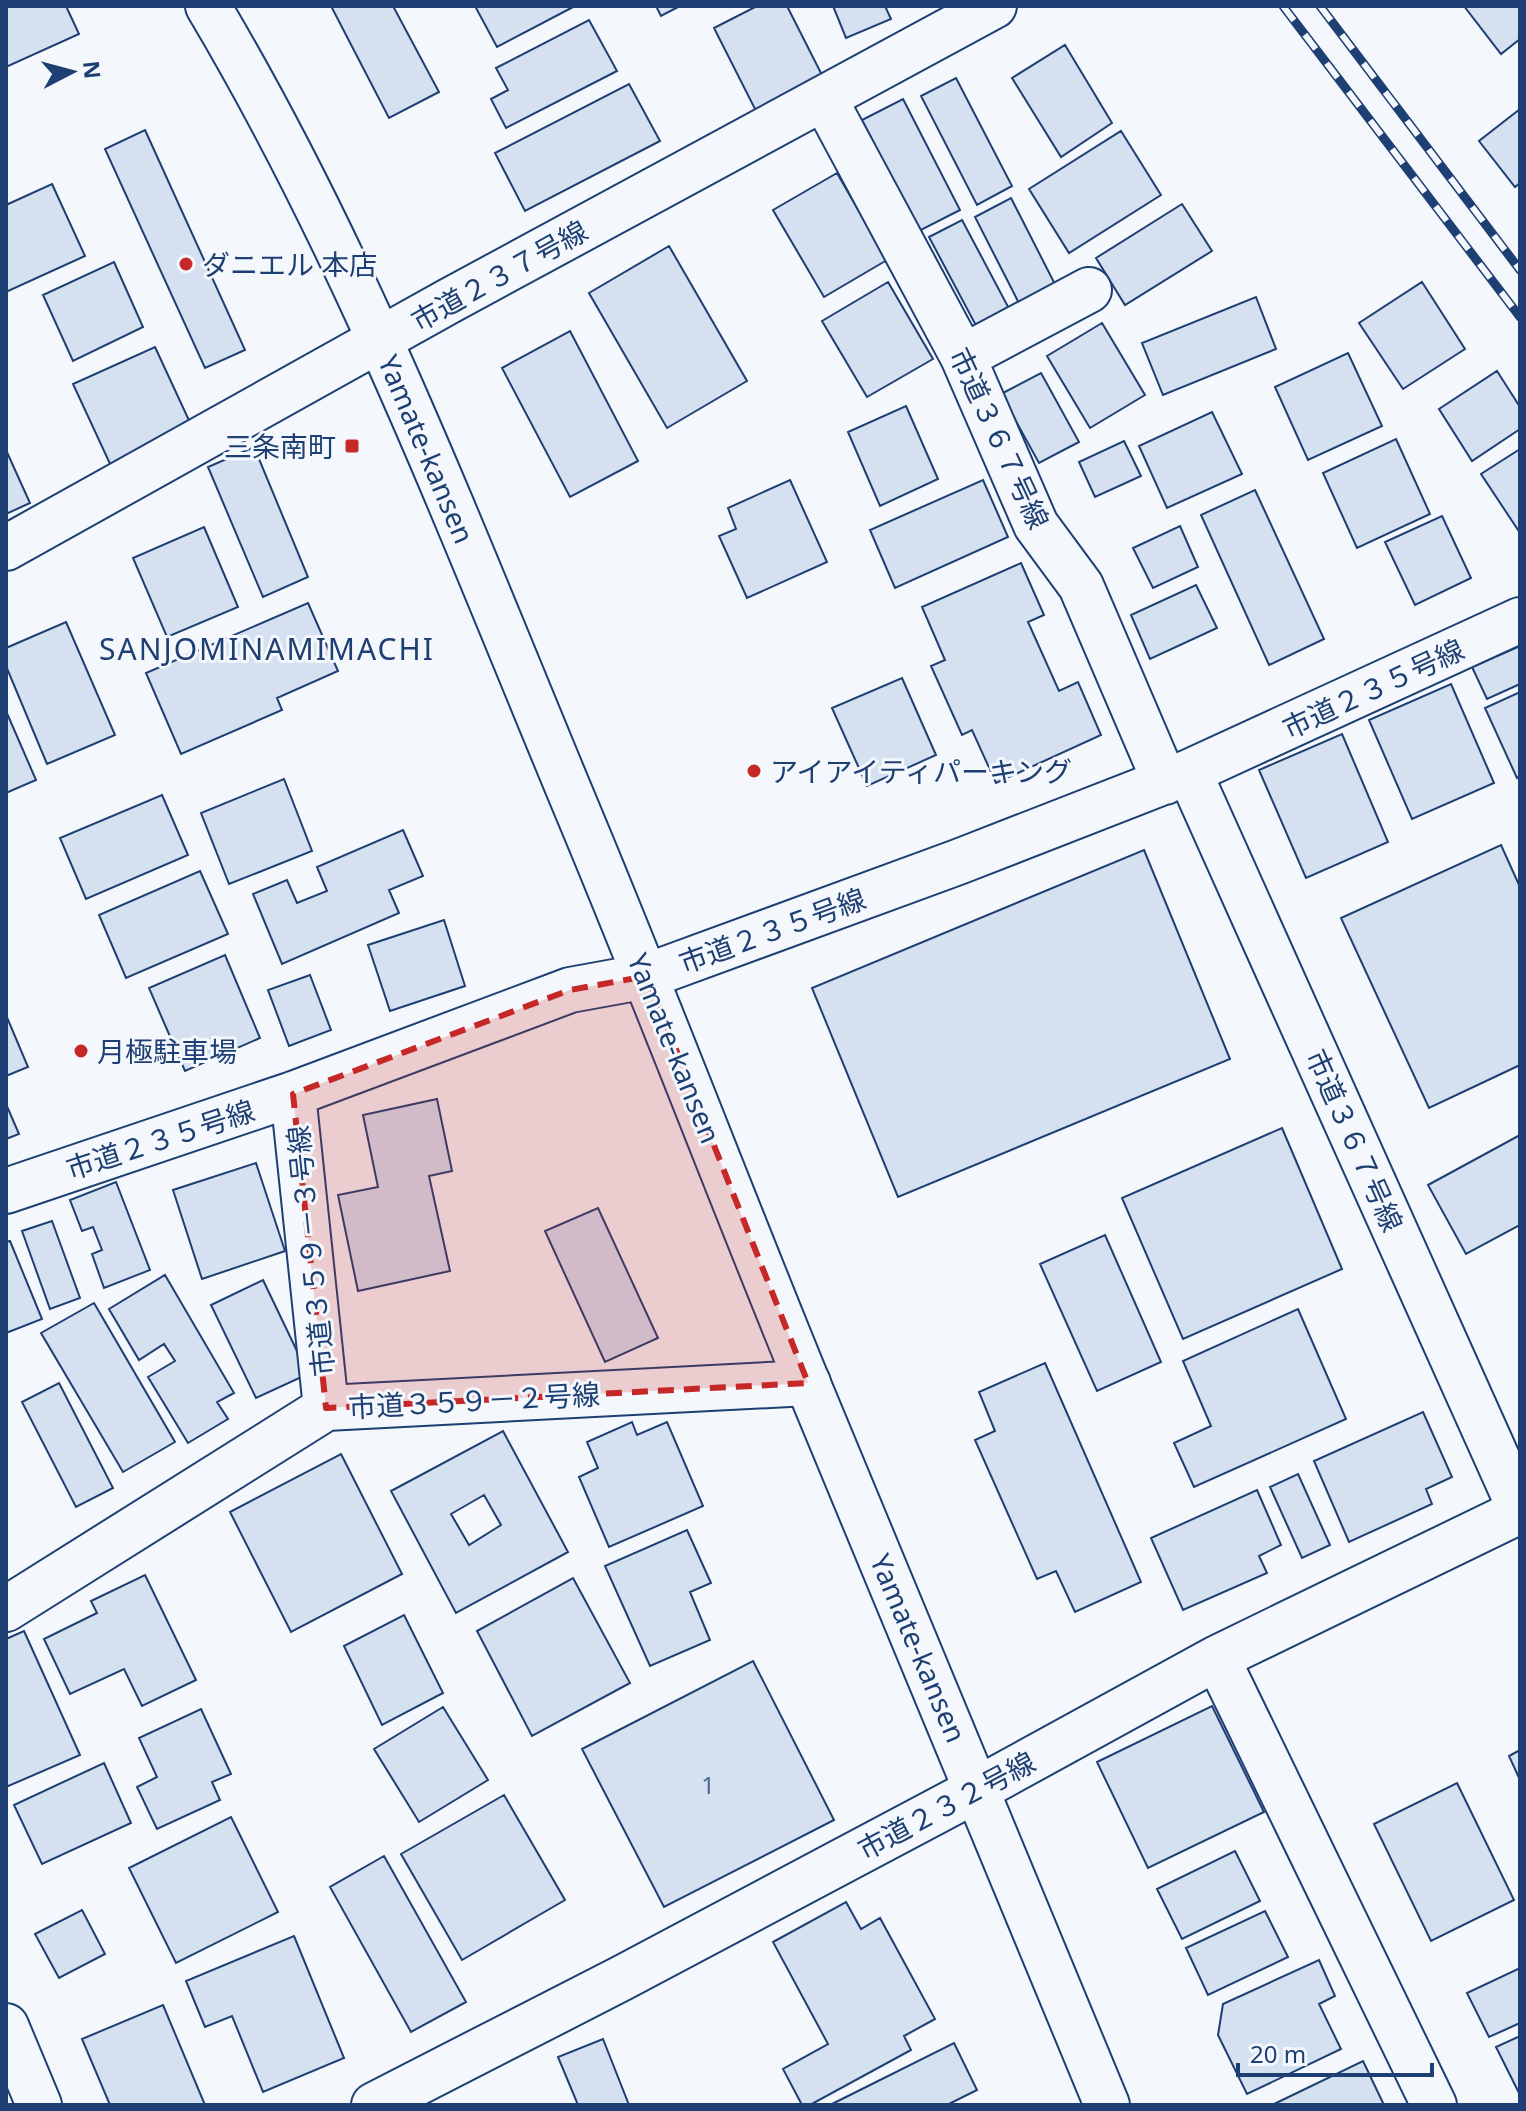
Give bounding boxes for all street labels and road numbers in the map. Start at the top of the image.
street label: 市道２３７号線 [404,211,594,339]
street label: 市道３６７号線 [941,341,1059,535]
street label: Yamate-kansen [370,349,484,549]
street label: 市道２３５号線 [1276,629,1470,747]
street label: 市道２３５号線 [673,879,871,981]
street label: Yamate-kansen [620,947,730,1149]
street label: 市道３６７号線 [1298,1043,1412,1237]
street label: 市道２３５号線 [61,1091,259,1187]
street label: 市道３５９－３号線 [278,1124,342,1378]
street label: 市道３５９－２号線 [347,1374,601,1426]
street label: Yamate-kansen [862,1548,976,1748]
street label: 市道２３２号線 [851,1742,1041,1868]

